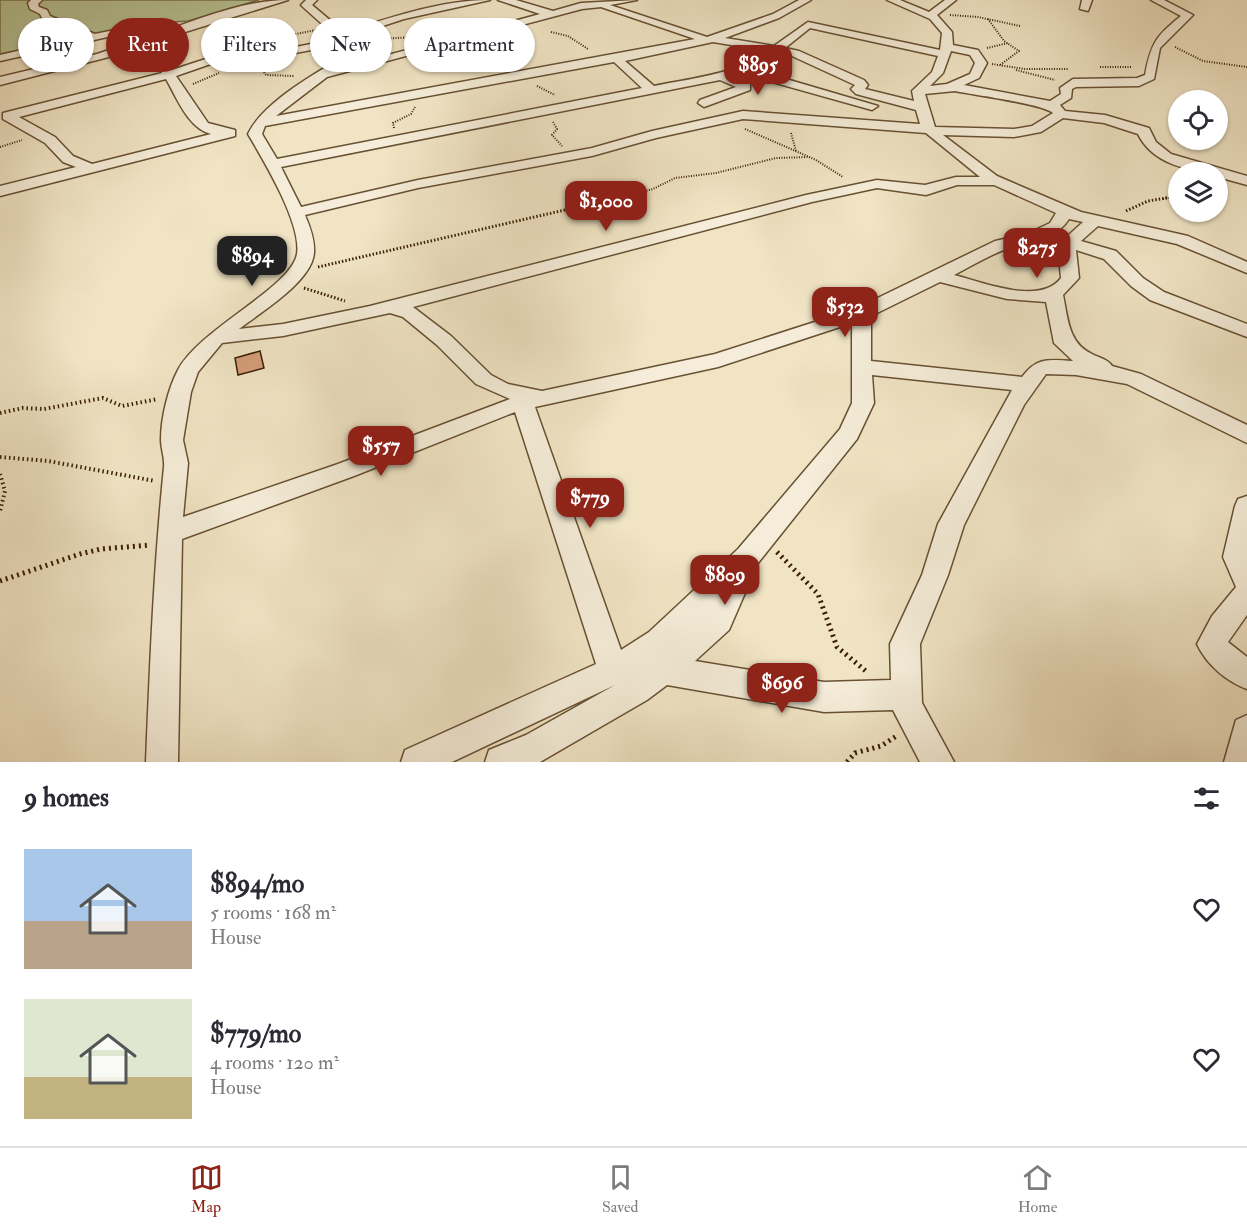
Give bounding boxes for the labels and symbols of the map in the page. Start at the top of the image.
pin: $895 [722,45,794,96]
pin: $1,000 [557,181,655,232]
pin: $275 [1001,228,1073,279]
pin: $894 [216,236,288,287]
pin: $532 [809,287,881,338]
pin: $557 [345,426,417,477]
pin: $779 [554,478,626,529]
pin: $809 [689,555,761,606]
pin: $696 [746,663,818,714]

